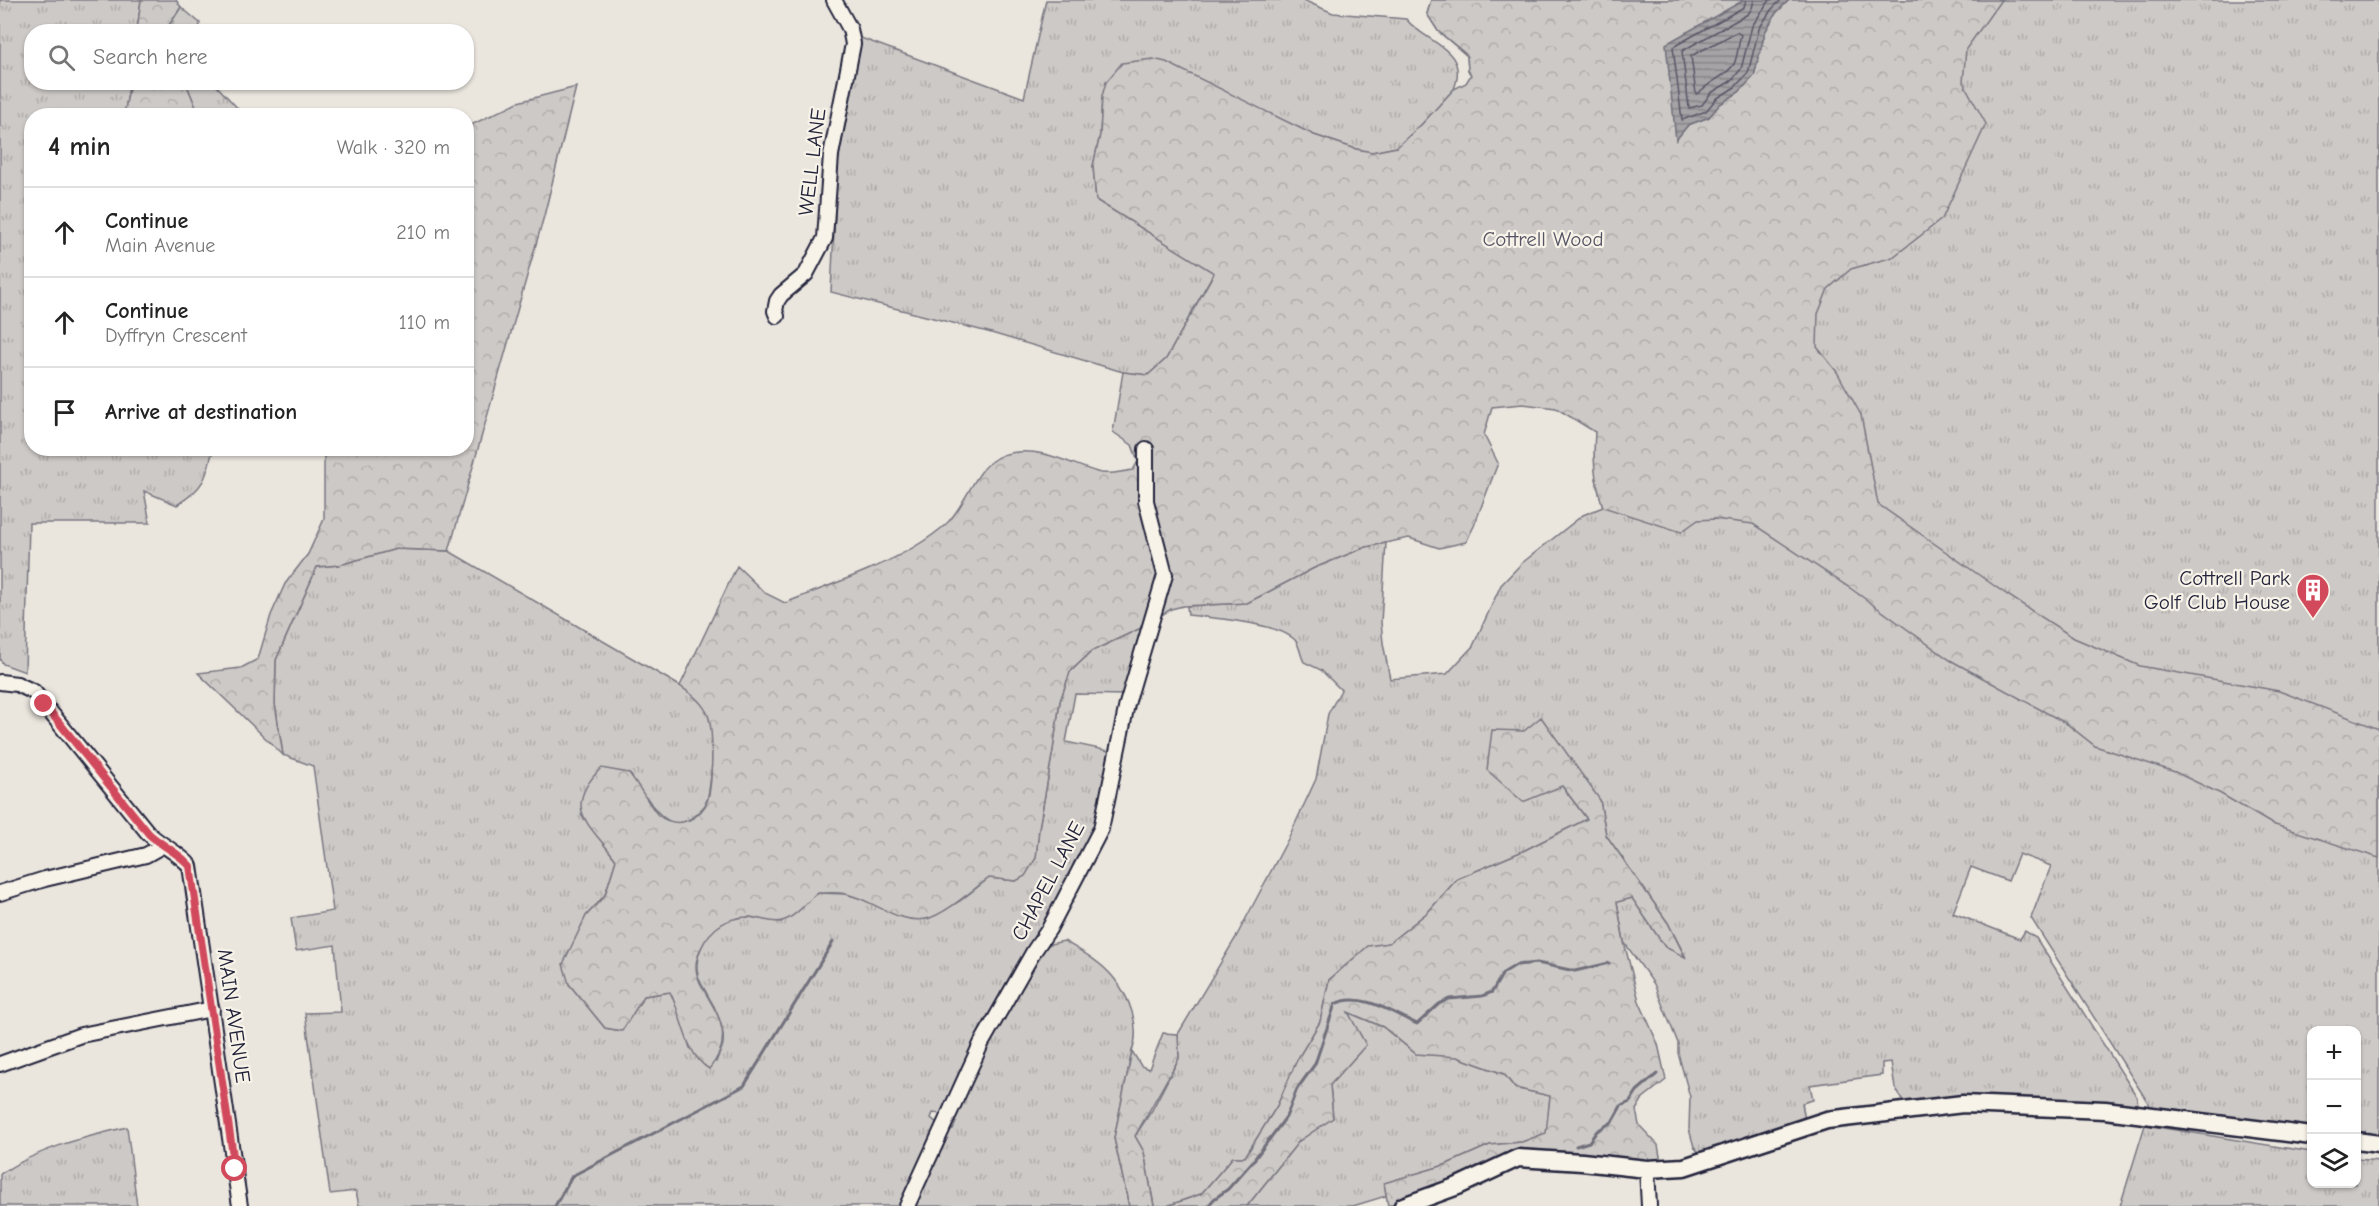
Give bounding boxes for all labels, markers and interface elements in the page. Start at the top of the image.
search box [24,24,474,90]
icon: search [45,41,78,74]
text: Search here [93,44,208,70]
street label: WELL LANE [794,107,830,217]
text: 4 min [48,132,111,162]
text: Walk · 320 m [337,136,450,159]
text: Continue [105,208,188,234]
icon: ahead [48,216,81,249]
text: 210 m [396,221,450,244]
park label: Cottrell Wood [1482,227,1604,251]
text: Main Avenue [105,234,215,257]
text: Continue [105,298,188,324]
icon: ahead [48,306,81,339]
text: 110 m [399,311,450,334]
text: Dyffryn Crescent [105,324,247,347]
icon: arrive [48,396,81,429]
text: Arrive at destination [105,399,297,425]
place label: Cottrell Park Golf Club House [2144,566,2290,614]
building icon: Cottrell Park Golf Club House [2295,572,2331,619]
route end [30,690,56,716]
street label: CHAPEL LANE [1007,817,1089,945]
street label: MAIN AVENUE [213,947,255,1085]
map controls [2307,1026,2361,1188]
button: + [2307,1026,2361,1080]
button: − [2307,1080,2361,1134]
button: layers [2307,1134,2361,1188]
route start [221,1155,247,1181]

